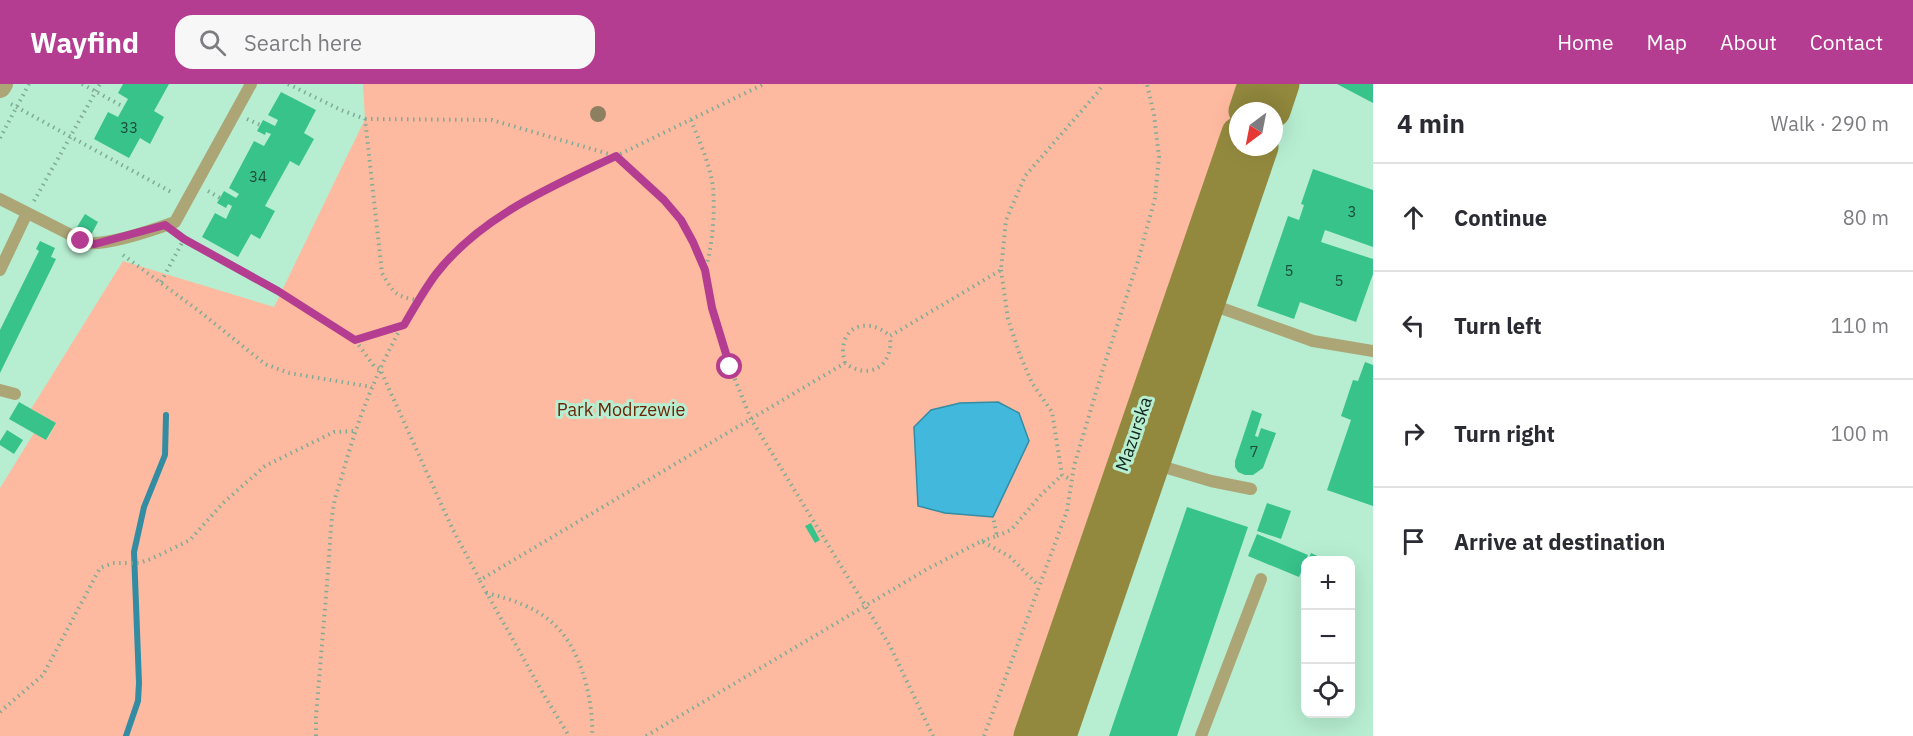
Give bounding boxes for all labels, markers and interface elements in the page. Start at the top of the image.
search box [175,15,595,69]
text: Wayfind [30,24,139,61]
icon: search [196,26,229,59]
text: Search here [244,28,362,57]
text: Home [1557,28,1614,56]
text: Map [1647,28,1687,56]
text: About [1720,28,1777,56]
text: Contact [1810,28,1883,56]
north arrow [1229,102,1283,156]
text: 4 min [1397,106,1465,140]
text: Walk · 290 m [1771,110,1889,137]
house number: 33 [120,118,138,137]
house number: 34 [249,167,267,186]
icon: ahead [1397,201,1430,234]
house number: 3 [1347,202,1357,221]
text: Continue [1454,203,1547,232]
text: 80 m [1843,204,1889,231]
route end [67,227,93,253]
house number: 5 [1284,261,1294,280]
house number: 5 [1334,271,1344,290]
icon: left [1397,309,1430,342]
text: Turn left [1454,311,1542,340]
text: 110 m [1831,312,1889,339]
route start [716,353,742,379]
street label: Mazurska [1110,393,1157,474]
park label: Park Modrzewie [557,398,685,421]
icon: right [1397,417,1430,450]
text: Turn right [1454,419,1555,448]
text: 100 m [1831,420,1889,447]
house number: 7 [1249,442,1259,461]
icon: arrive [1397,525,1430,558]
text: Arrive at destination [1454,527,1665,556]
map controls [1301,556,1355,718]
button: + [1301,556,1355,610]
button: − [1301,610,1355,664]
button: locate [1301,664,1355,718]

